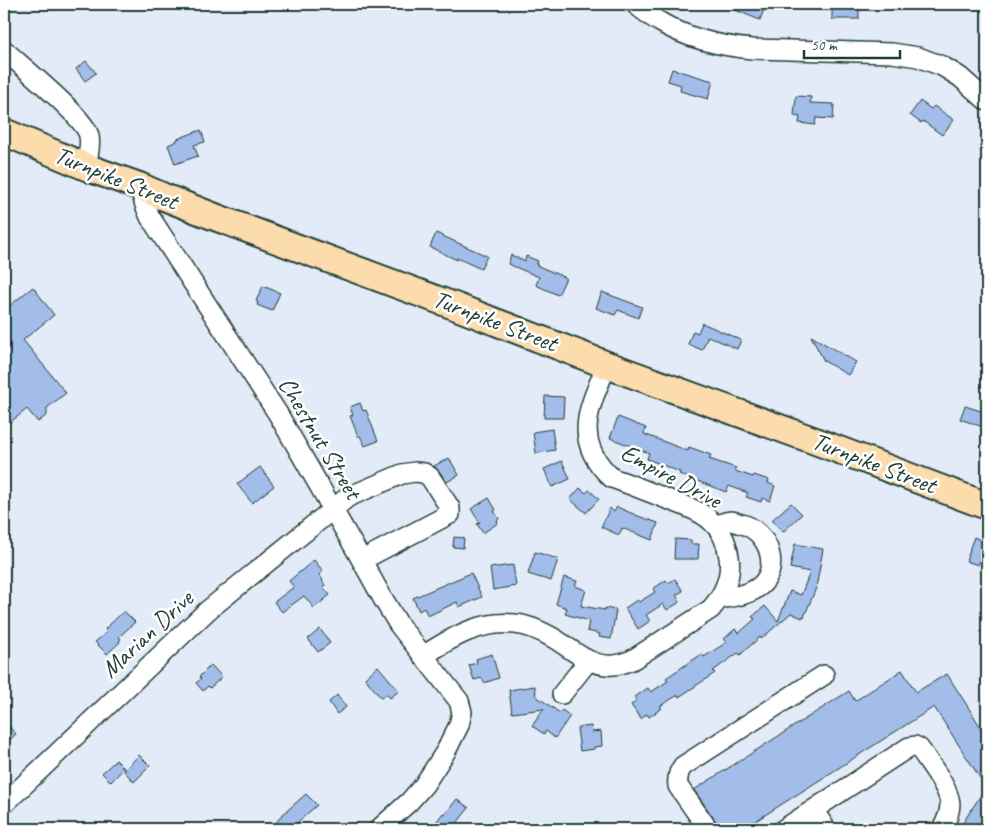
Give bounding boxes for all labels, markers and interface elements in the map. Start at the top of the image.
scale bar [804,28,900,60]
text: 50 m [811,36,838,55]
street label: Turnpike Street [50,139,185,218]
street label: Turnpike Street [429,283,564,360]
street label: Chestnut Street [271,371,370,507]
street label: Turnpike Street [808,425,943,502]
street label: Empire Drive [615,436,728,517]
street label: Marian Drive [94,582,201,685]

